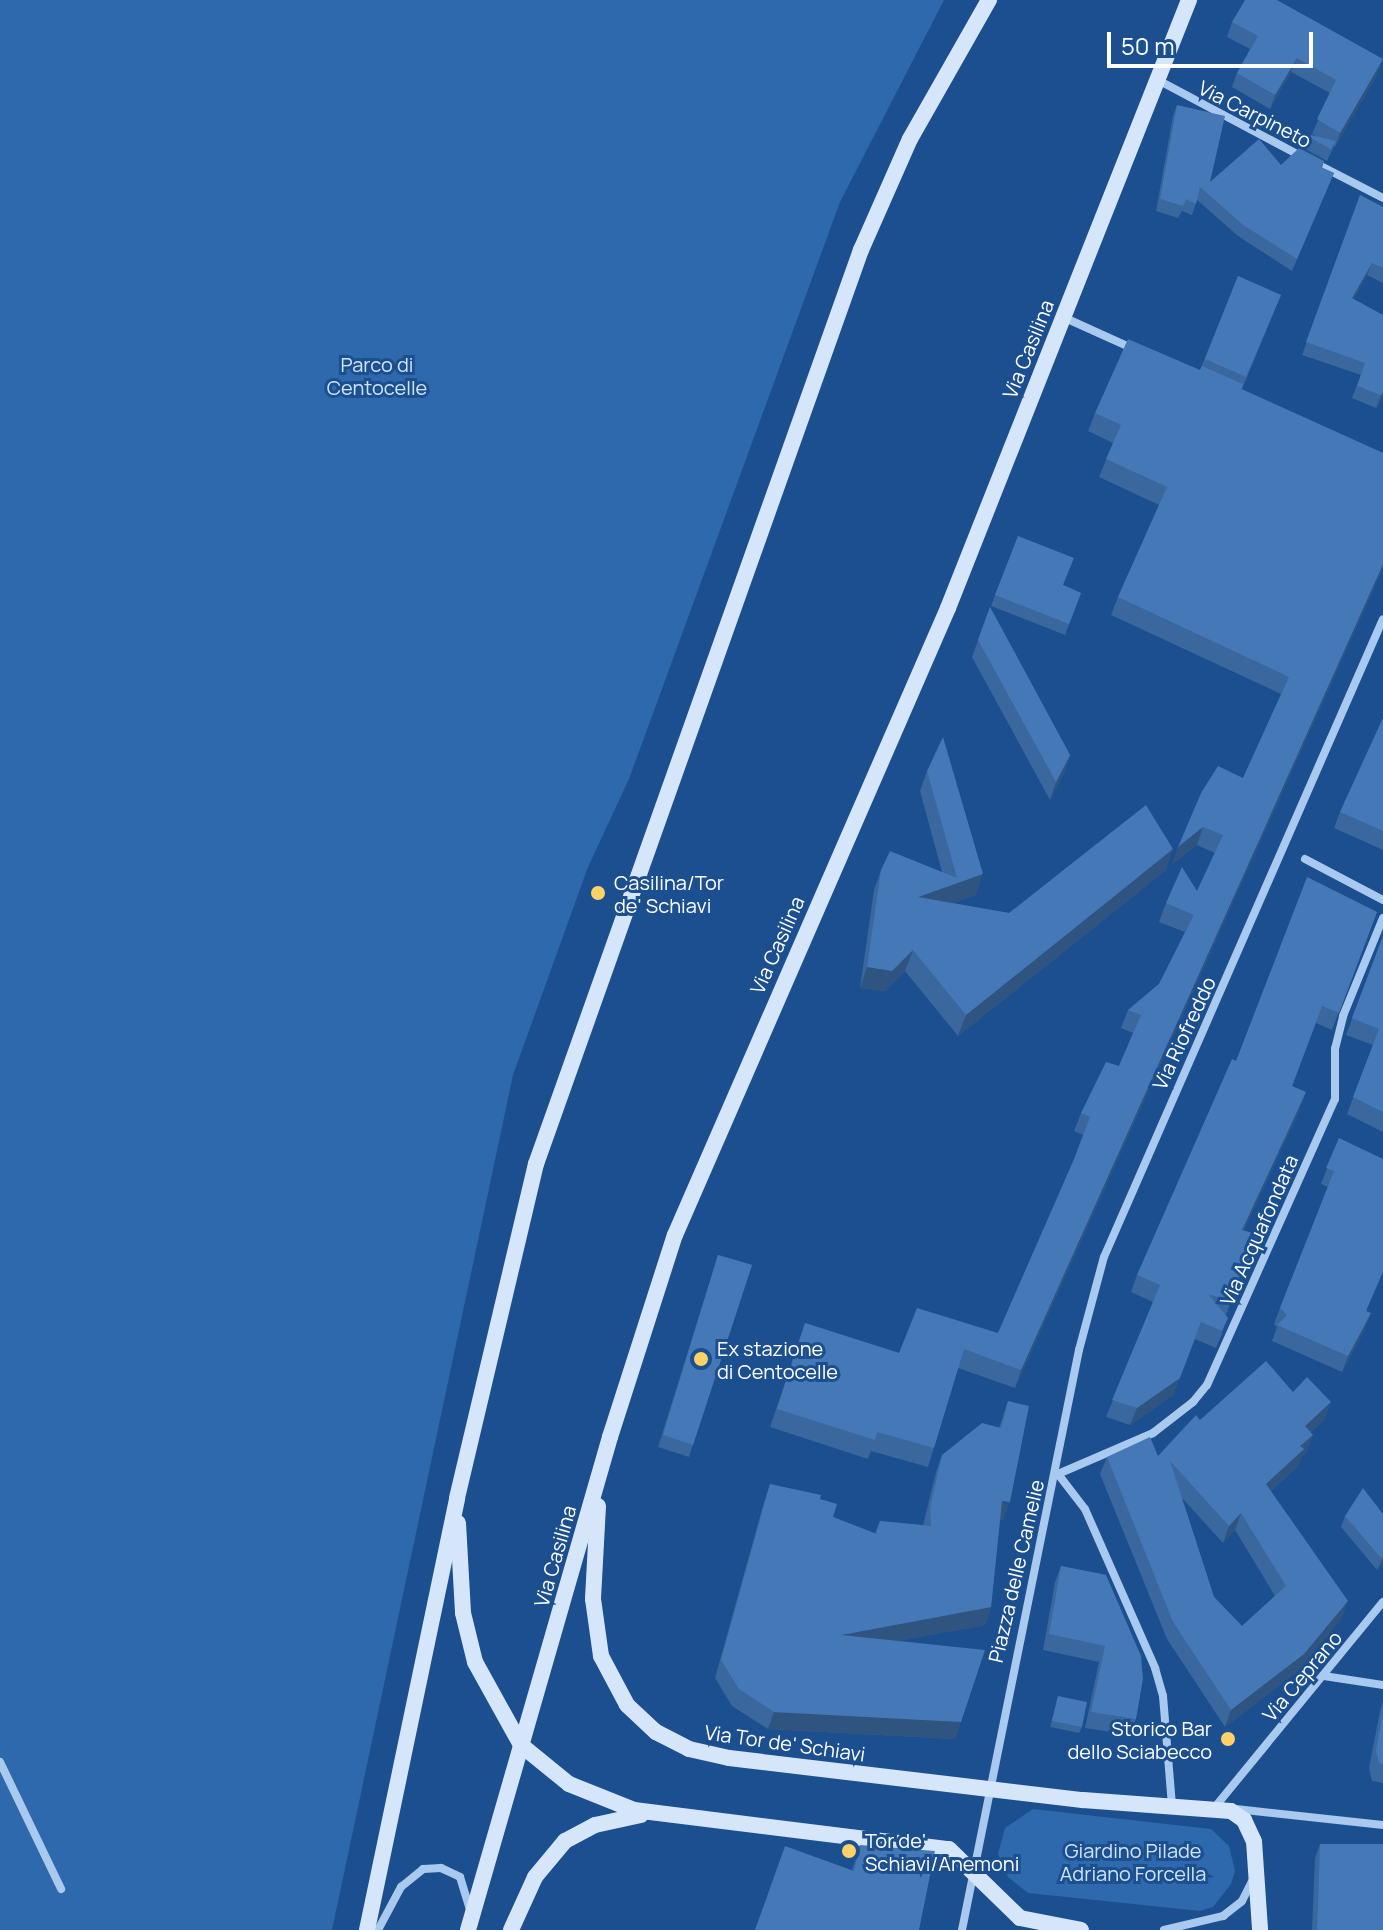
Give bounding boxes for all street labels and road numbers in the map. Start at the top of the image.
street label: Via Carpineto [1195,75,1315,153]
street label: Via Casilina [997,296,1059,402]
street label: Via Casilina [745,892,809,998]
street label: Via Riofreddo [1147,973,1221,1093]
street label: Via Acquafondata [1215,1151,1303,1309]
street label: Piazza delle Camelie [983,1477,1049,1665]
street label: Via Casilina [529,1503,581,1609]
street label: Via Ceprano [1257,1626,1347,1726]
street label: Via Tor de' Schiavi [703,1720,867,1766]

